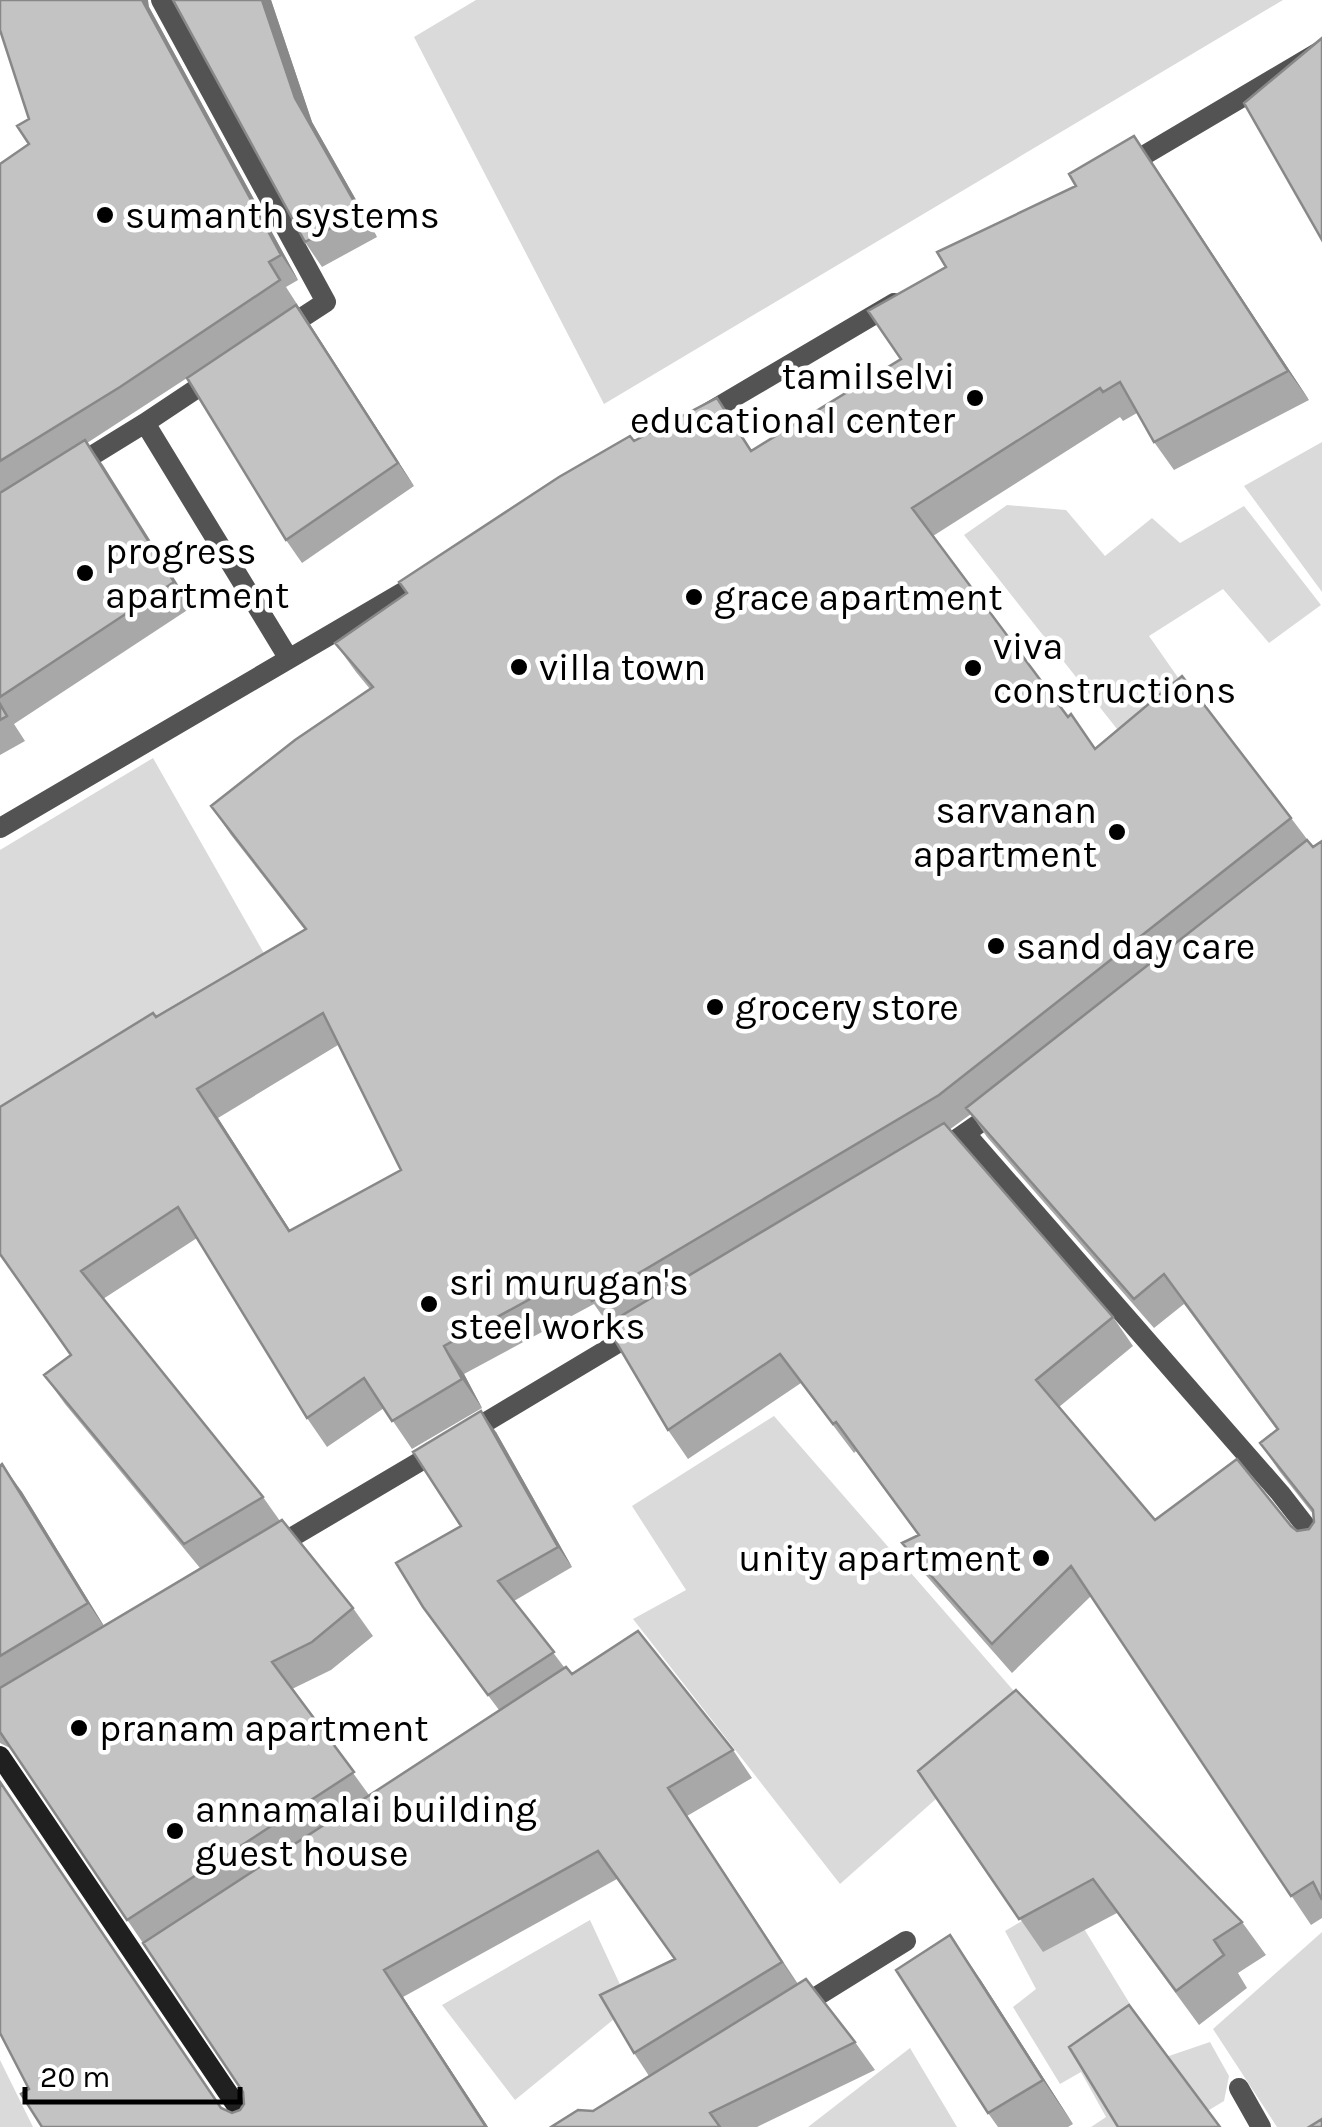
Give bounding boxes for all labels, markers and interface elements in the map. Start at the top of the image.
place label: sumanth systems [125,193,440,238]
marker: sumanth systems [94,204,116,226]
place label: tamilselvi educational center [630,354,955,443]
marker: tamilselvi educational center [964,387,986,409]
place label: progress apartment [105,529,289,618]
marker: progress apartment [74,562,96,584]
place label: grace apartment [714,575,1003,620]
marker: grace apartment [683,586,705,608]
place label: viva constructions [993,624,1236,713]
place label: villa town [539,645,706,690]
marker: villa town [508,656,530,678]
marker: viva constructions [962,657,984,679]
place label: sarvanan apartment [913,788,1097,877]
marker: sarvanan apartment [1106,821,1128,843]
place label: sand day care [1016,924,1255,969]
marker: sand day care [985,935,1007,957]
place label: grocery store [735,985,959,1030]
marker: grocery store [704,996,726,1018]
place label: sri murugan's steel works [449,1260,689,1349]
marker: sri murugan's steel works [418,1293,440,1315]
place label: unity apartment [738,1536,1021,1581]
marker: unity apartment [1030,1547,1052,1569]
place label: pranam apartment [99,1706,429,1751]
marker: pranam apartment [68,1717,90,1739]
place label: annamalai building guest house [195,1787,537,1876]
marker: annamalai building guest house [164,1820,186,1842]
scale bar [25,2042,240,2104]
text: 20 m [40,2059,110,2095]

